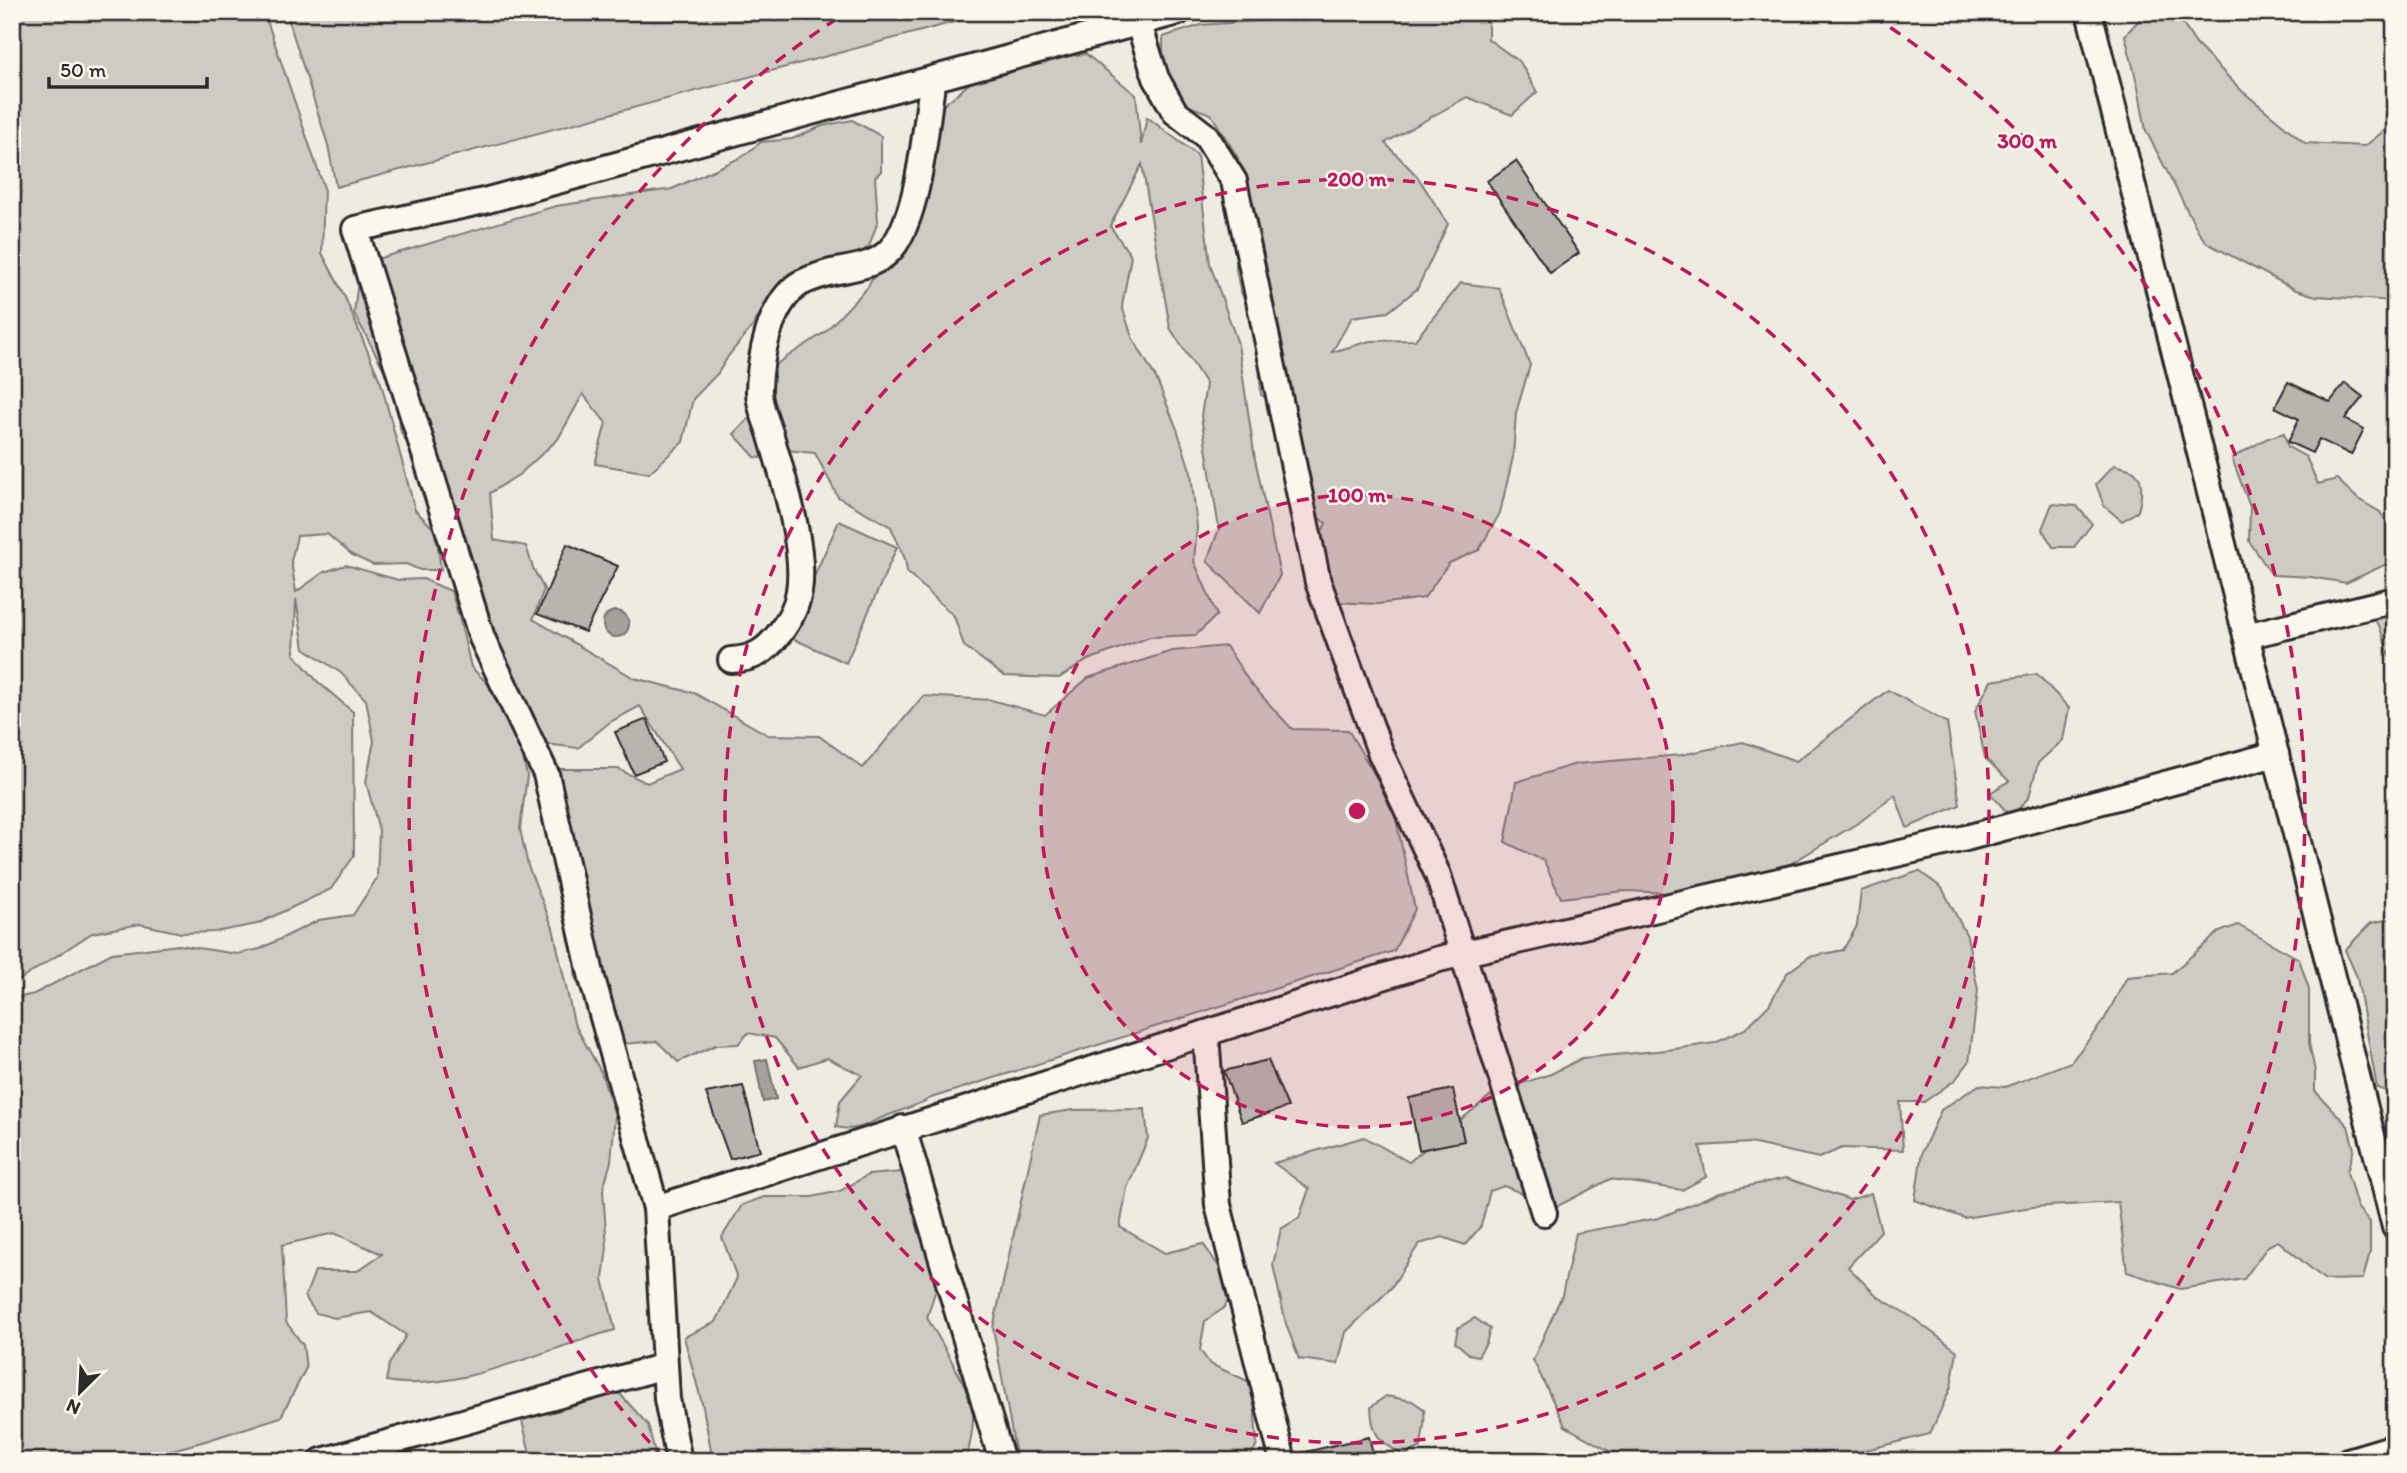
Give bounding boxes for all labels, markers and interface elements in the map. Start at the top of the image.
scale bar [49,46,206,90]
text: 50 m [60,57,107,82]
text: 300 m [1997,128,2057,153]
text: 200 m [1327,166,1387,191]
text: 100 m [1328,482,1386,507]
centre of rings [1345,799,1369,823]
north arrow [46,1358,116,1428]
text: N [63,1394,84,1420]

